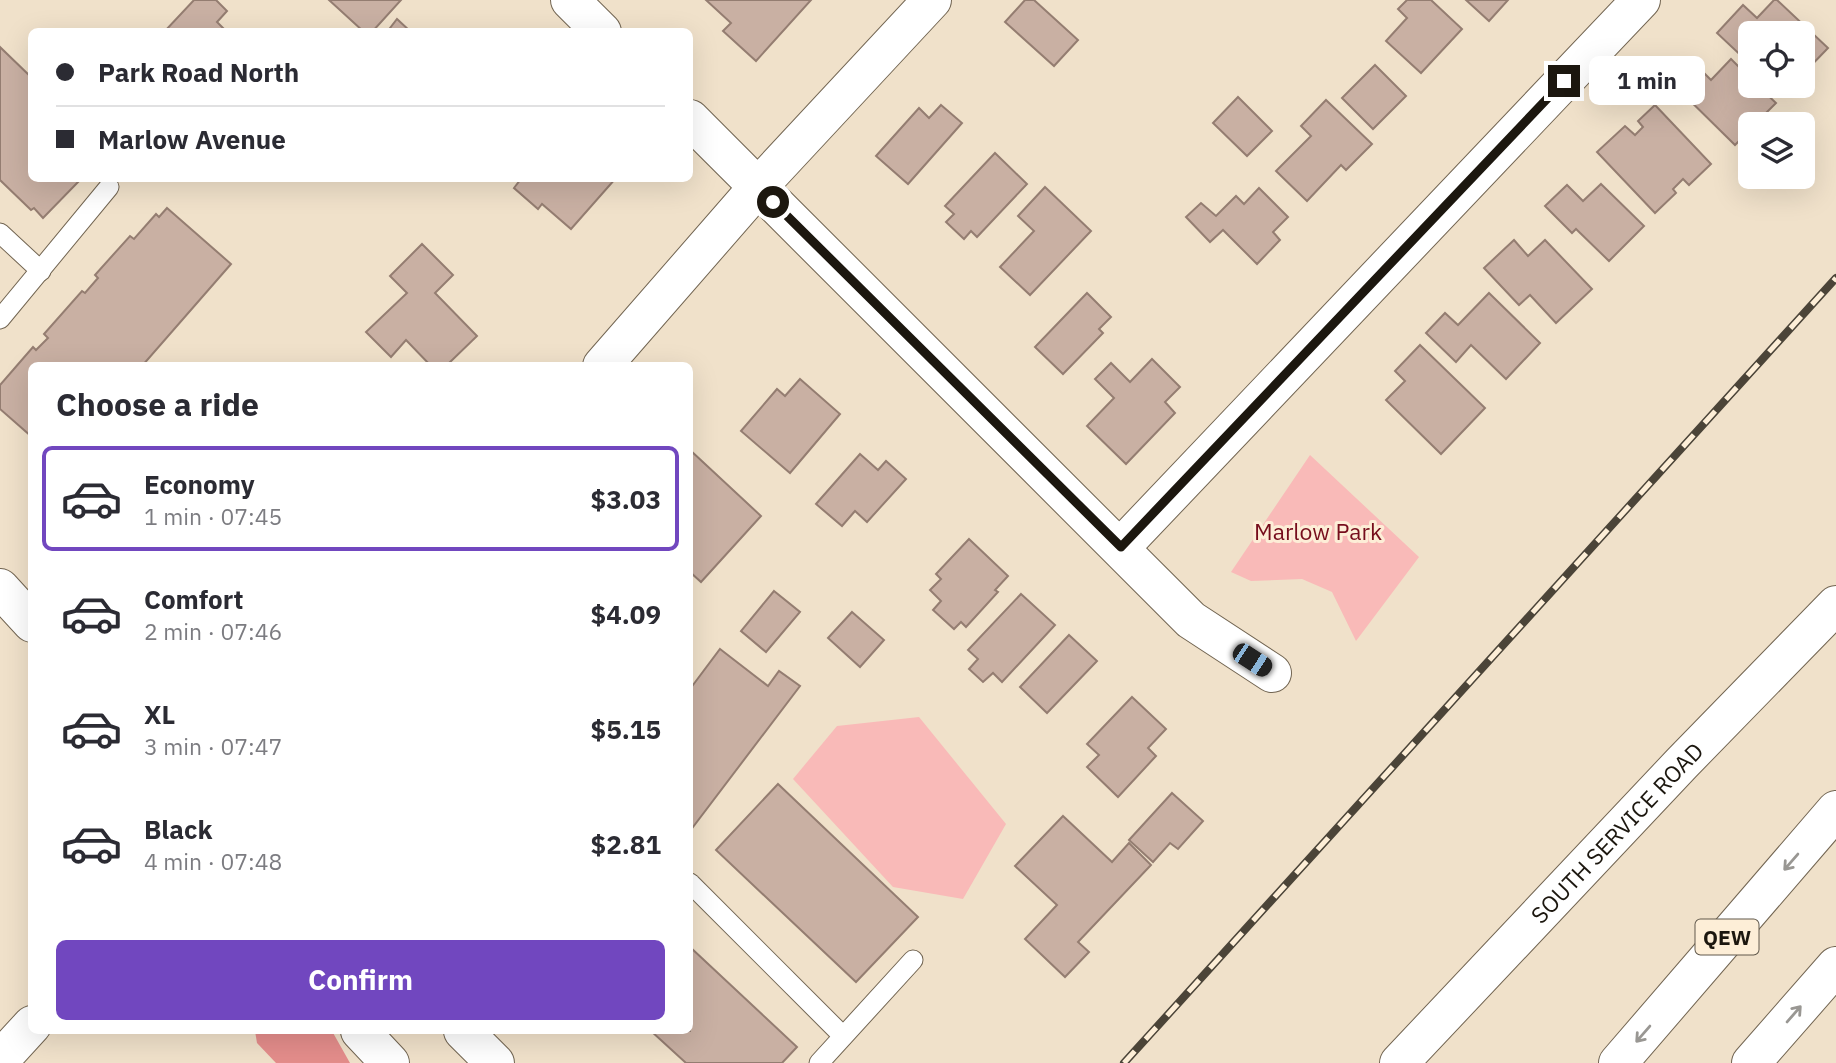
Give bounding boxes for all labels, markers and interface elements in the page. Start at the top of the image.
map controls [1738,21,1815,189]
button: locate [1738,21,1815,98]
text: Park Road North [98,55,299,89]
callout: 1 min [1588,56,1704,106]
route end [1548,65,1580,97]
text: 1 min [1617,65,1677,95]
button: layers [1738,112,1815,189]
text: Marlow Avenue [98,122,286,156]
route start [757,186,789,218]
text: Choose a ride [56,383,259,425]
icon: car [60,467,123,530]
text: Economy [144,467,255,501]
text: $3.03 [591,482,661,516]
text: 1 min · 07:45 [144,501,282,531]
park label: Marlow Park [1254,516,1382,546]
icon: car [60,582,123,645]
text: Comfort [144,582,243,616]
text: $4.09 [591,597,661,631]
text: 2 min · 07:46 [144,616,282,646]
car [1229,640,1276,680]
icon: car [60,697,123,760]
text: XL [144,697,175,731]
text: $5.15 [591,712,661,746]
text: 3 min · 07:47 [144,731,282,761]
street label: SOUTH SERVICE ROAD [1524,736,1709,929]
icon: car [60,812,123,875]
text: Black [144,812,212,846]
text: $2.81 [591,827,661,861]
text: 4 min · 07:48 [144,846,282,876]
one-way arrow [1783,853,1799,871]
road number: QEW [1696,920,1758,954]
button: Confirm [56,940,665,1020]
one-way arrow [1786,1006,1802,1024]
one-way arrow [1635,1025,1651,1043]

